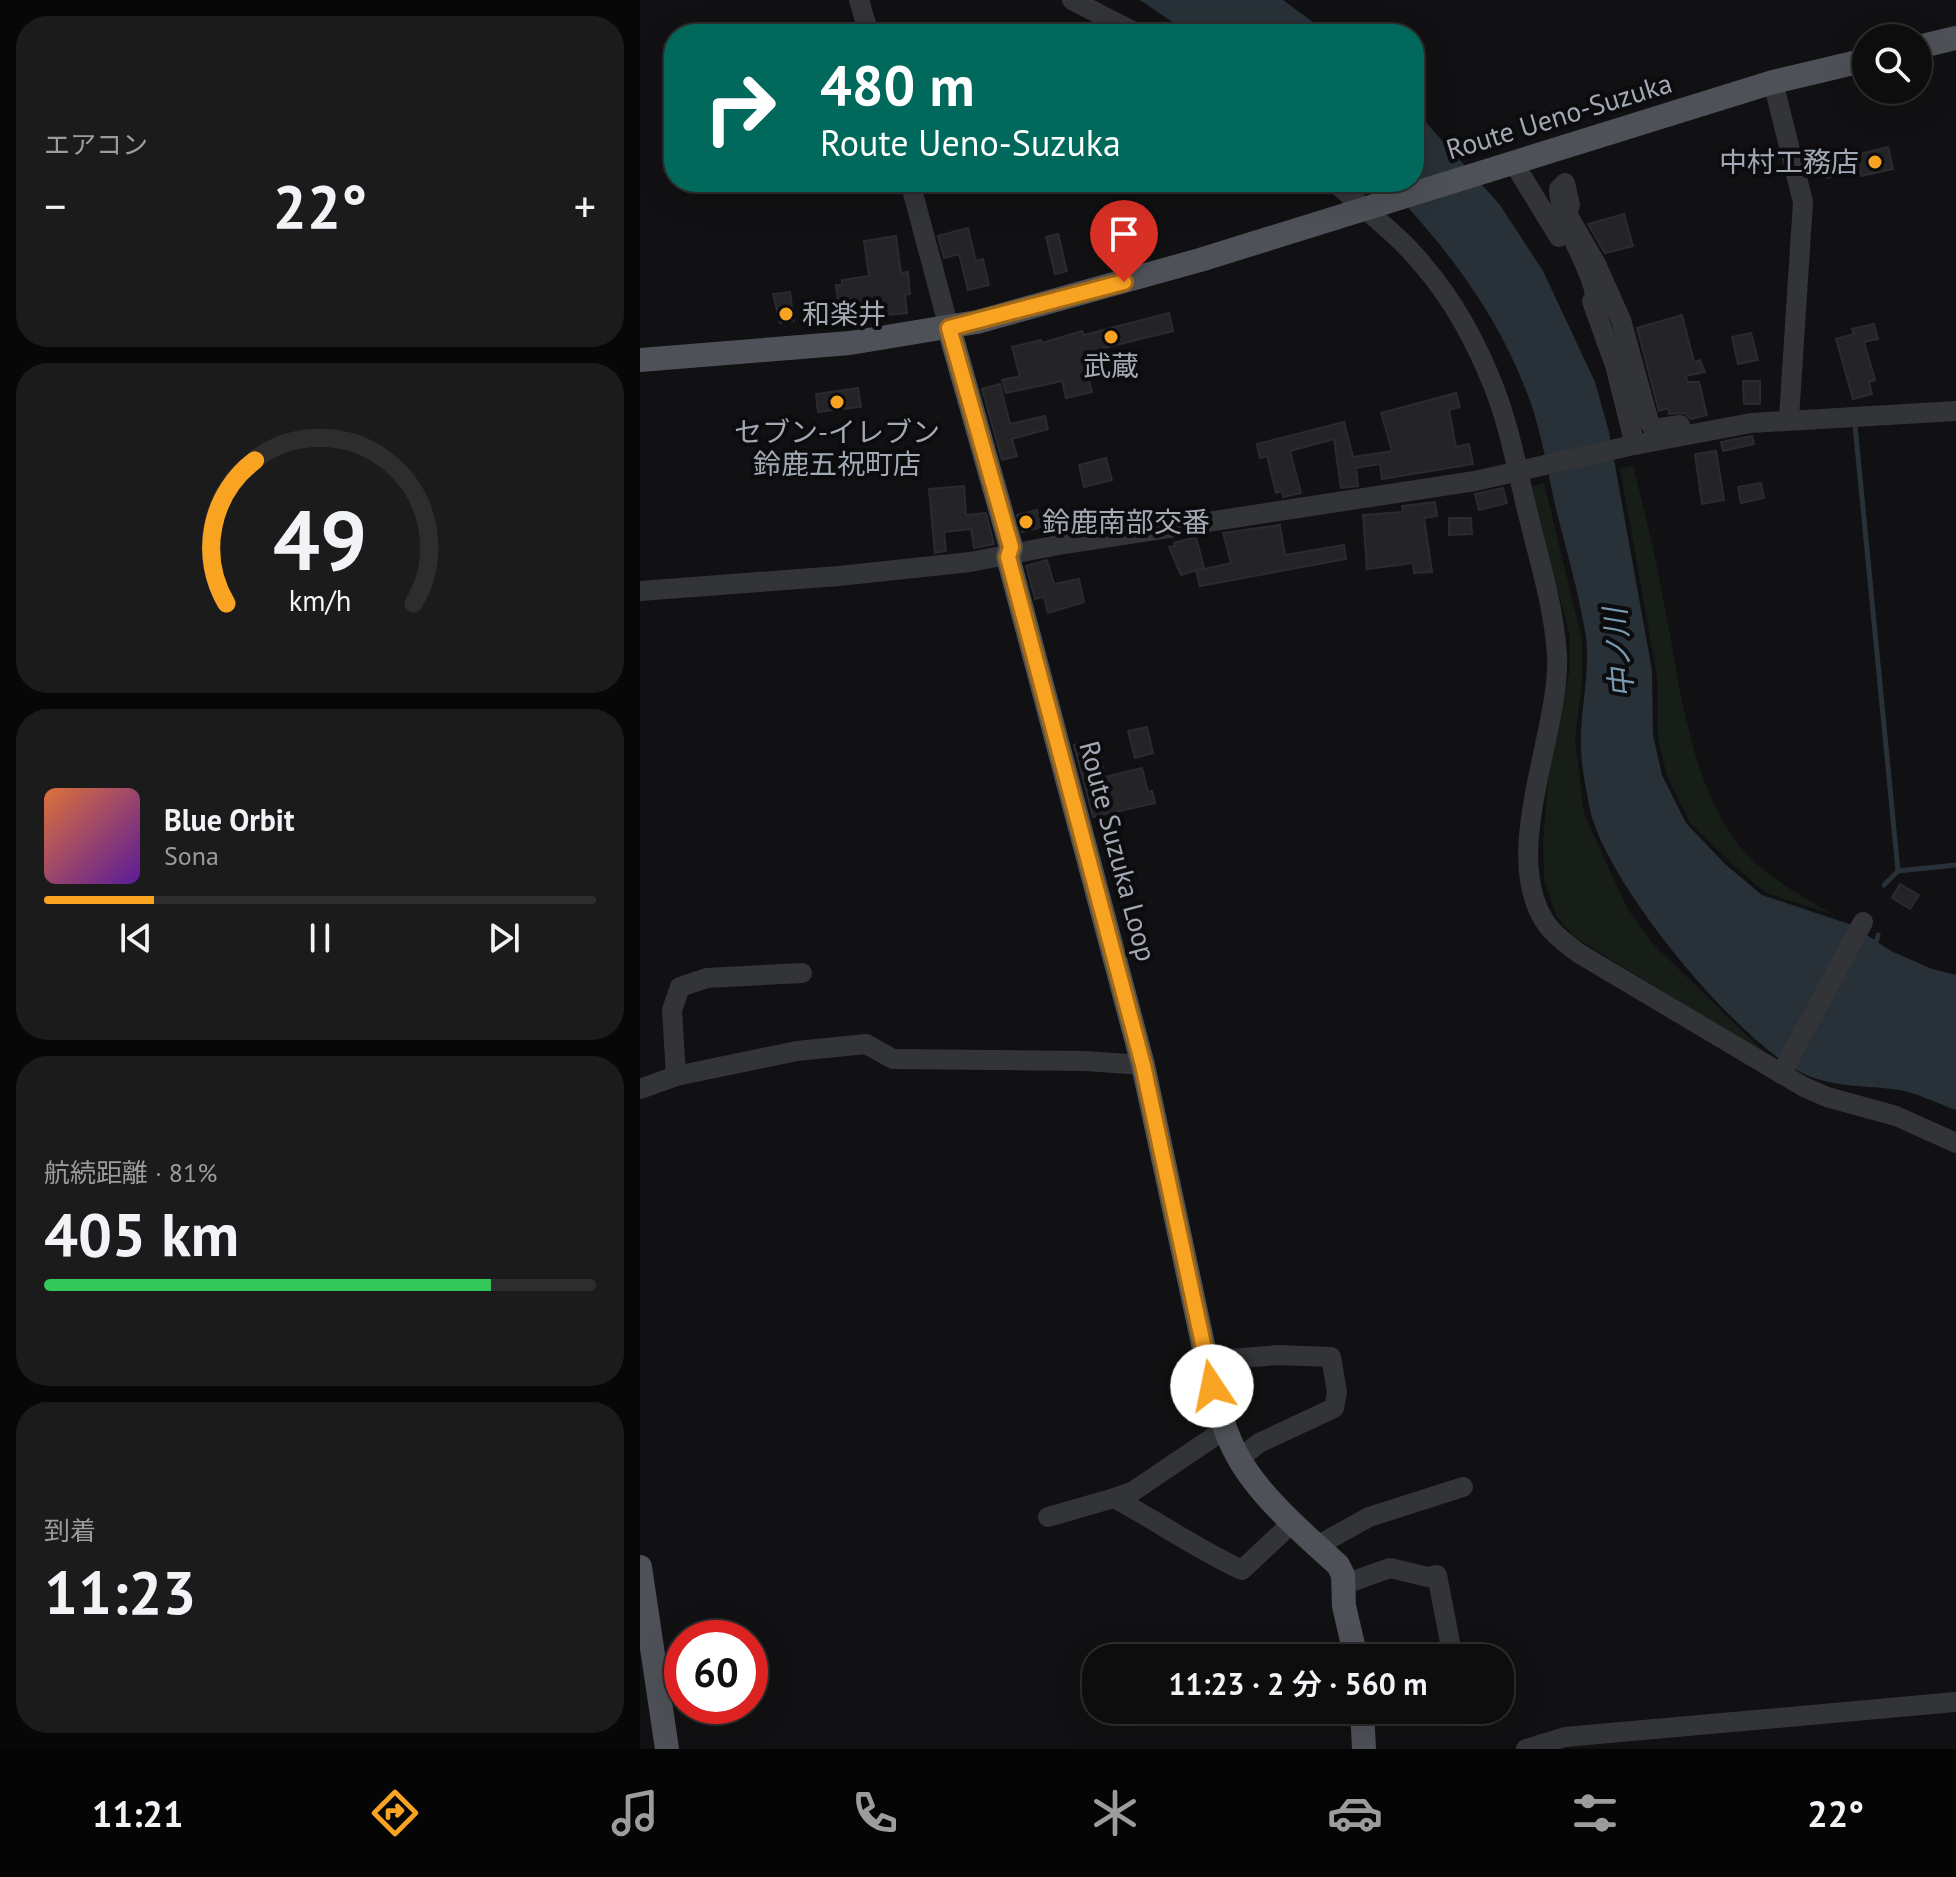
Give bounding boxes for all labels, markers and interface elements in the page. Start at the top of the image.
map controls [1852,24,1932,104]
button: search [1852,24,1932,104]
text: 480 m [820,49,975,121]
icon: right [688,56,792,160]
street label: Route Ueno-Suzuka [1442,64,1676,167]
text: Route Ueno-Suzuka [820,119,1121,166]
text: エアコン [44,128,148,161]
place label: 中村工務店 [1719,143,1859,180]
marker: 中村工務店 [1866,153,1884,171]
text: 22° [273,167,367,245]
text: − [44,177,66,234]
text: + [574,177,596,234]
pin [1090,200,1158,282]
icon: arrive [1102,212,1146,256]
place label: 和楽井 [802,295,886,332]
marker: 和楽井 [777,305,795,323]
marker: 武蔵 [1102,328,1120,346]
place label: 武蔵 [1083,347,1139,384]
marker: セブン-イレブン 鈴鹿五祝町店 [828,393,846,411]
place label: セブン-イレブン 鈴鹿五祝町店 [734,413,940,482]
text: 49 [273,484,367,592]
place label: 鈴鹿南部交番 [1042,503,1210,540]
marker: 鈴鹿南部交番 [1017,513,1035,531]
text: km/h [289,582,351,619]
water label: 中ノ川 [1594,604,1641,700]
street label: Route Suzuka Loop [1071,737,1166,965]
text: Blue Orbit [164,800,294,839]
text: Sona [164,839,219,872]
icon: previous [114,916,158,960]
icon: pause [298,916,342,960]
icon: next [482,916,526,960]
text: 航続距離 · 81% [44,1156,217,1189]
text: 405 km [44,1195,239,1273]
position arrow [1170,1344,1254,1428]
text: 到着 [44,1514,96,1547]
text: 11:23 [44,1553,196,1631]
speed limit sign: 60 [664,1620,768,1724]
text: 11:23 · 2 分 · 560 m [1168,1664,1428,1703]
icon: directions [367,1785,423,1841]
icon: music [607,1785,663,1841]
icon: phone [847,1785,903,1841]
icon: climate [1087,1785,1143,1841]
icon: car [1327,1785,1383,1841]
icon: filters [1567,1785,1623,1841]
text: 11:21 [92,1790,183,1837]
text: 22° [1807,1790,1864,1837]

